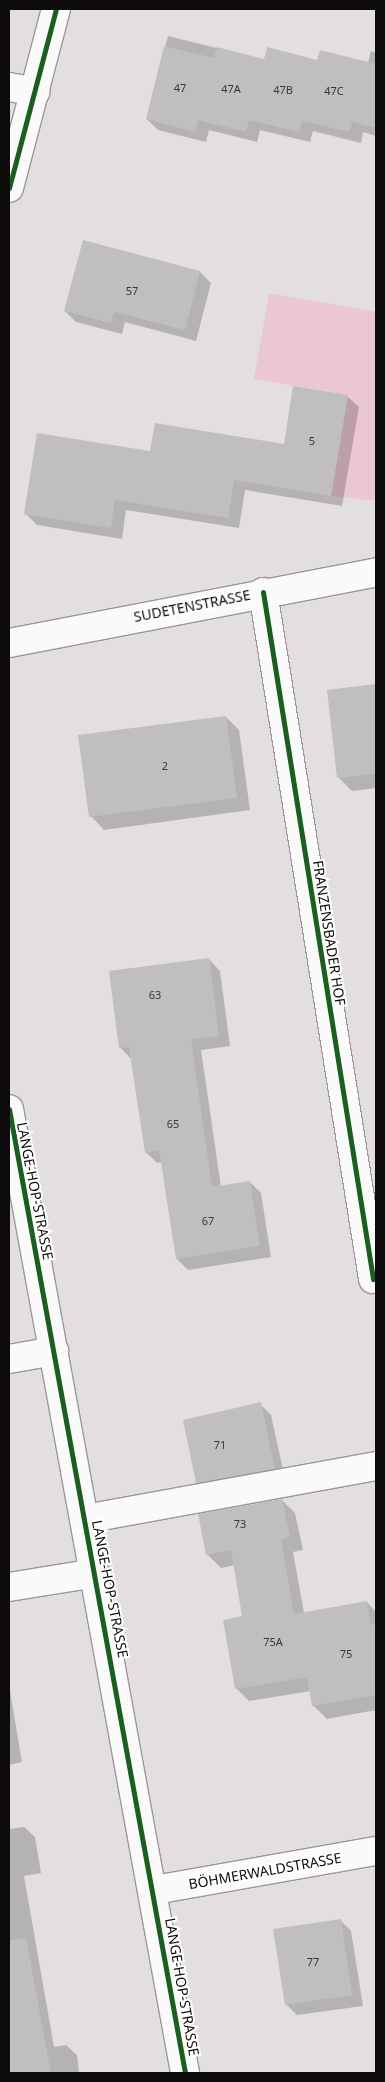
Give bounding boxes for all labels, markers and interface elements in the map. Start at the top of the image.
house number: 47 [174,81,186,95]
house number: 47A [221,82,241,96]
house number: 47B [273,83,293,97]
house number: 47C [324,84,344,98]
house number: 57 [126,284,138,298]
house number: 5 [309,434,315,448]
street label: SUDETENSTRASSE [132,586,252,626]
house number: 2 [162,759,168,773]
street label: FRANZENSBADER HOF [309,859,349,1007]
house number: 63 [149,988,161,1002]
house number: 65 [167,1117,179,1131]
street label: LANGE-HOP-STRASSE [13,1121,57,1261]
house number: 67 [202,1214,214,1228]
house number: 71 [214,1438,226,1452]
house number: 73 [234,1517,246,1531]
street label: LANGE-HOP-STRASSE [88,1519,132,1659]
house number: 75A [263,1635,283,1649]
house number: 75 [340,1647,352,1661]
street label: BÖHMERWALDSTRASSE [187,1849,343,1893]
street label: LANGE-HOP-STRASSE [162,1917,202,2057]
house number: 77 [307,1955,319,1969]

